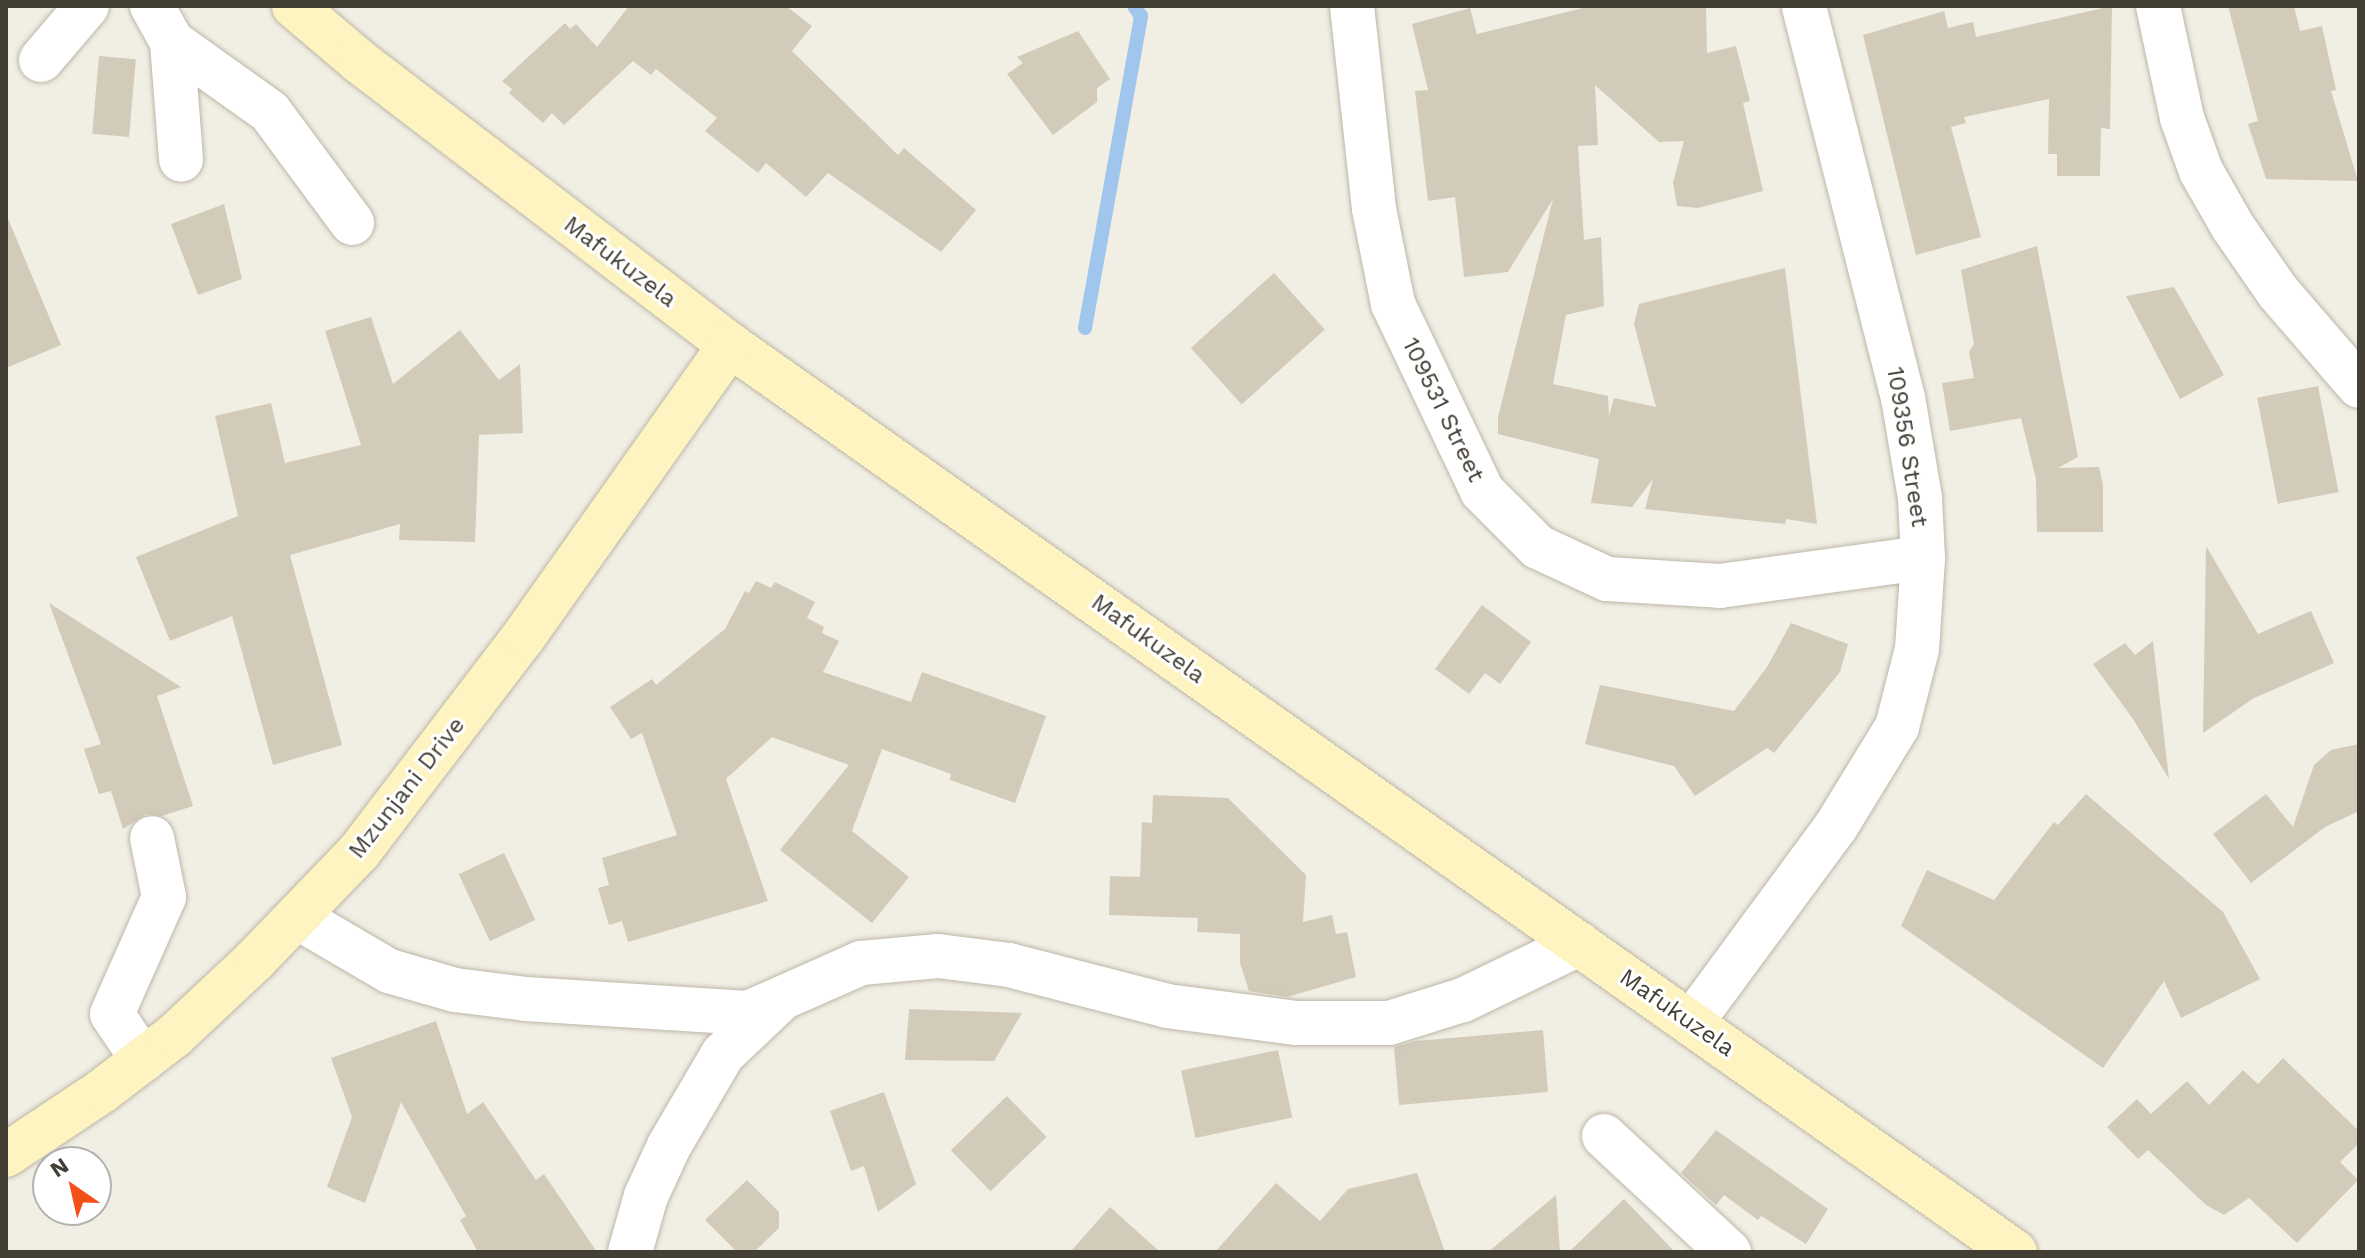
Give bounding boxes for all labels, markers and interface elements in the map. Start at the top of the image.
street label: Mafukuzela [558,210,682,314]
street label: 109531 Street [1396,333,1490,487]
street label: 109356 Street [1880,365,1934,529]
street label: Mafukuzela [1085,588,1211,690]
street label: Mzunjani Drive [343,711,471,865]
street label: Mafukuzela [1614,963,1740,1063]
north arrow [32,1146,112,1226]
text: N [46,1152,73,1182]

